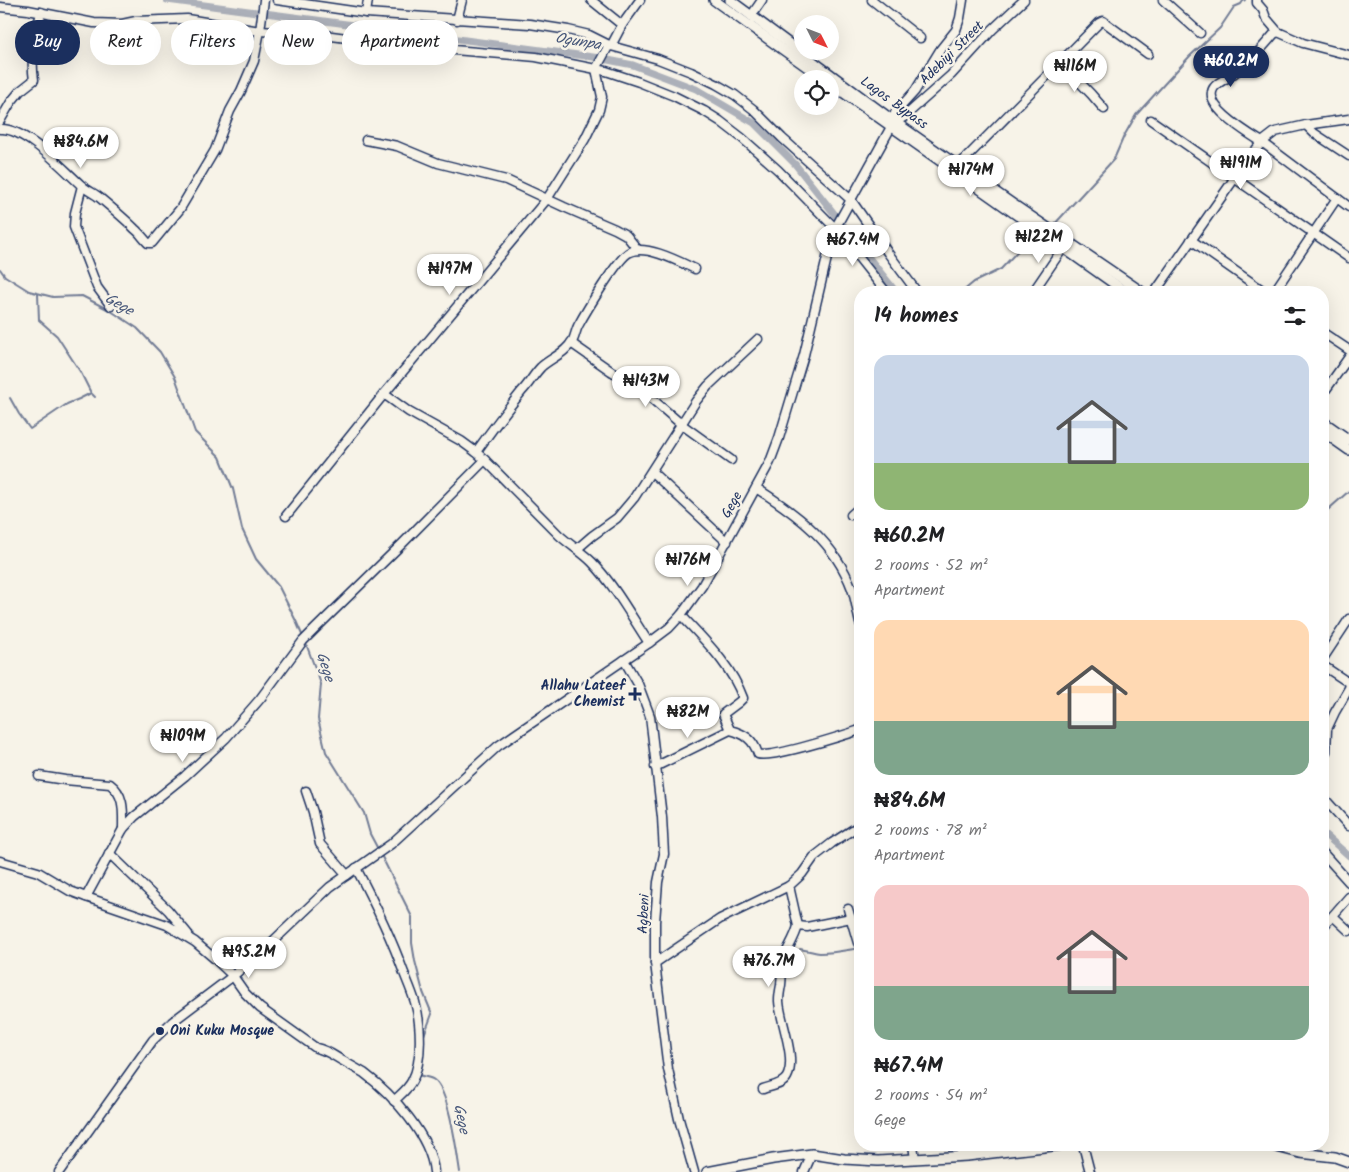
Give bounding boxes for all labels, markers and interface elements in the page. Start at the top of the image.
north arrow [794,15,839,60]
map controls [794,15,839,115]
street label: Adebiyi Street [915,15,990,90]
chip: Buy [15,20,80,65]
chip: Rent [90,20,161,65]
chip: Filters [171,20,254,65]
chip: New [264,20,332,65]
chip: Apartment [342,20,458,65]
water label: Ogunpa [554,27,603,58]
pin: ₦60.2M [1190,46,1272,88]
text: ₦60.2M [1204,49,1258,74]
pin: ₦116M [1040,51,1110,93]
text: ₦116M [1054,54,1096,79]
button: locate [794,70,839,115]
street label: Lagos Bypass [855,71,933,135]
pin: ₦84.6M [40,126,122,169]
text: ₦84.6M [54,130,108,155]
pin: ₦191M [1206,148,1276,190]
text: ₦191M [1220,151,1262,176]
pin: ₦174M [936,154,1006,197]
text: ₦174M [949,158,993,183]
pin: ₦122M [1004,222,1074,264]
pin: ₦67.4M [812,224,894,267]
text: ₦122M [1015,225,1063,250]
text: ₦67.4M [827,228,879,253]
pin: ₦197M [415,254,485,296]
text: ₦197M [428,257,472,282]
water label: Gege [100,287,139,323]
text: 14 homes [874,300,959,333]
icon: filters [1281,302,1309,330]
pin: ₦143M [611,366,681,408]
text: ₦143M [623,369,669,394]
icon: home [1047,387,1137,477]
street label: Gege [716,487,749,522]
text: ₦60.2M [874,520,944,553]
pin: ₦176M [653,544,723,587]
text: ₦176M [666,548,710,573]
text: 2 rooms · 52 m² [874,553,988,578]
text: Apartment [874,578,945,603]
water label: Gege [309,649,341,686]
icon: home [1047,652,1137,742]
place label: Allahu Lateef Chemist [541,675,627,713]
marker: Allahu Lateef Chemist [629,688,641,700]
pin: ₦82M [658,696,718,739]
text: ₦82M [667,700,709,725]
pin: ₦109M [148,720,218,763]
text: ₦109M [161,724,205,749]
text: ₦84.6M [874,785,945,818]
text: 2 rooms · 78 m² [874,818,987,843]
text: Apartment [874,843,945,868]
street label: Agbeni [632,893,656,934]
icon: home [1047,917,1137,1007]
pin: ₦95.2M [208,936,290,979]
text: ₦95.2M [223,940,275,965]
pin: ₦76.7M [728,946,810,988]
text: ₦76.7M [743,949,795,974]
place label: Oni Kuku Mosque [170,1020,274,1042]
marker: Oni Kuku Mosque [154,1025,166,1037]
text: ₦67.4M [874,1050,943,1083]
text: 2 rooms · 54 m² [874,1083,987,1108]
water label: Gege [446,1102,476,1137]
text: Gege [874,1108,906,1133]

